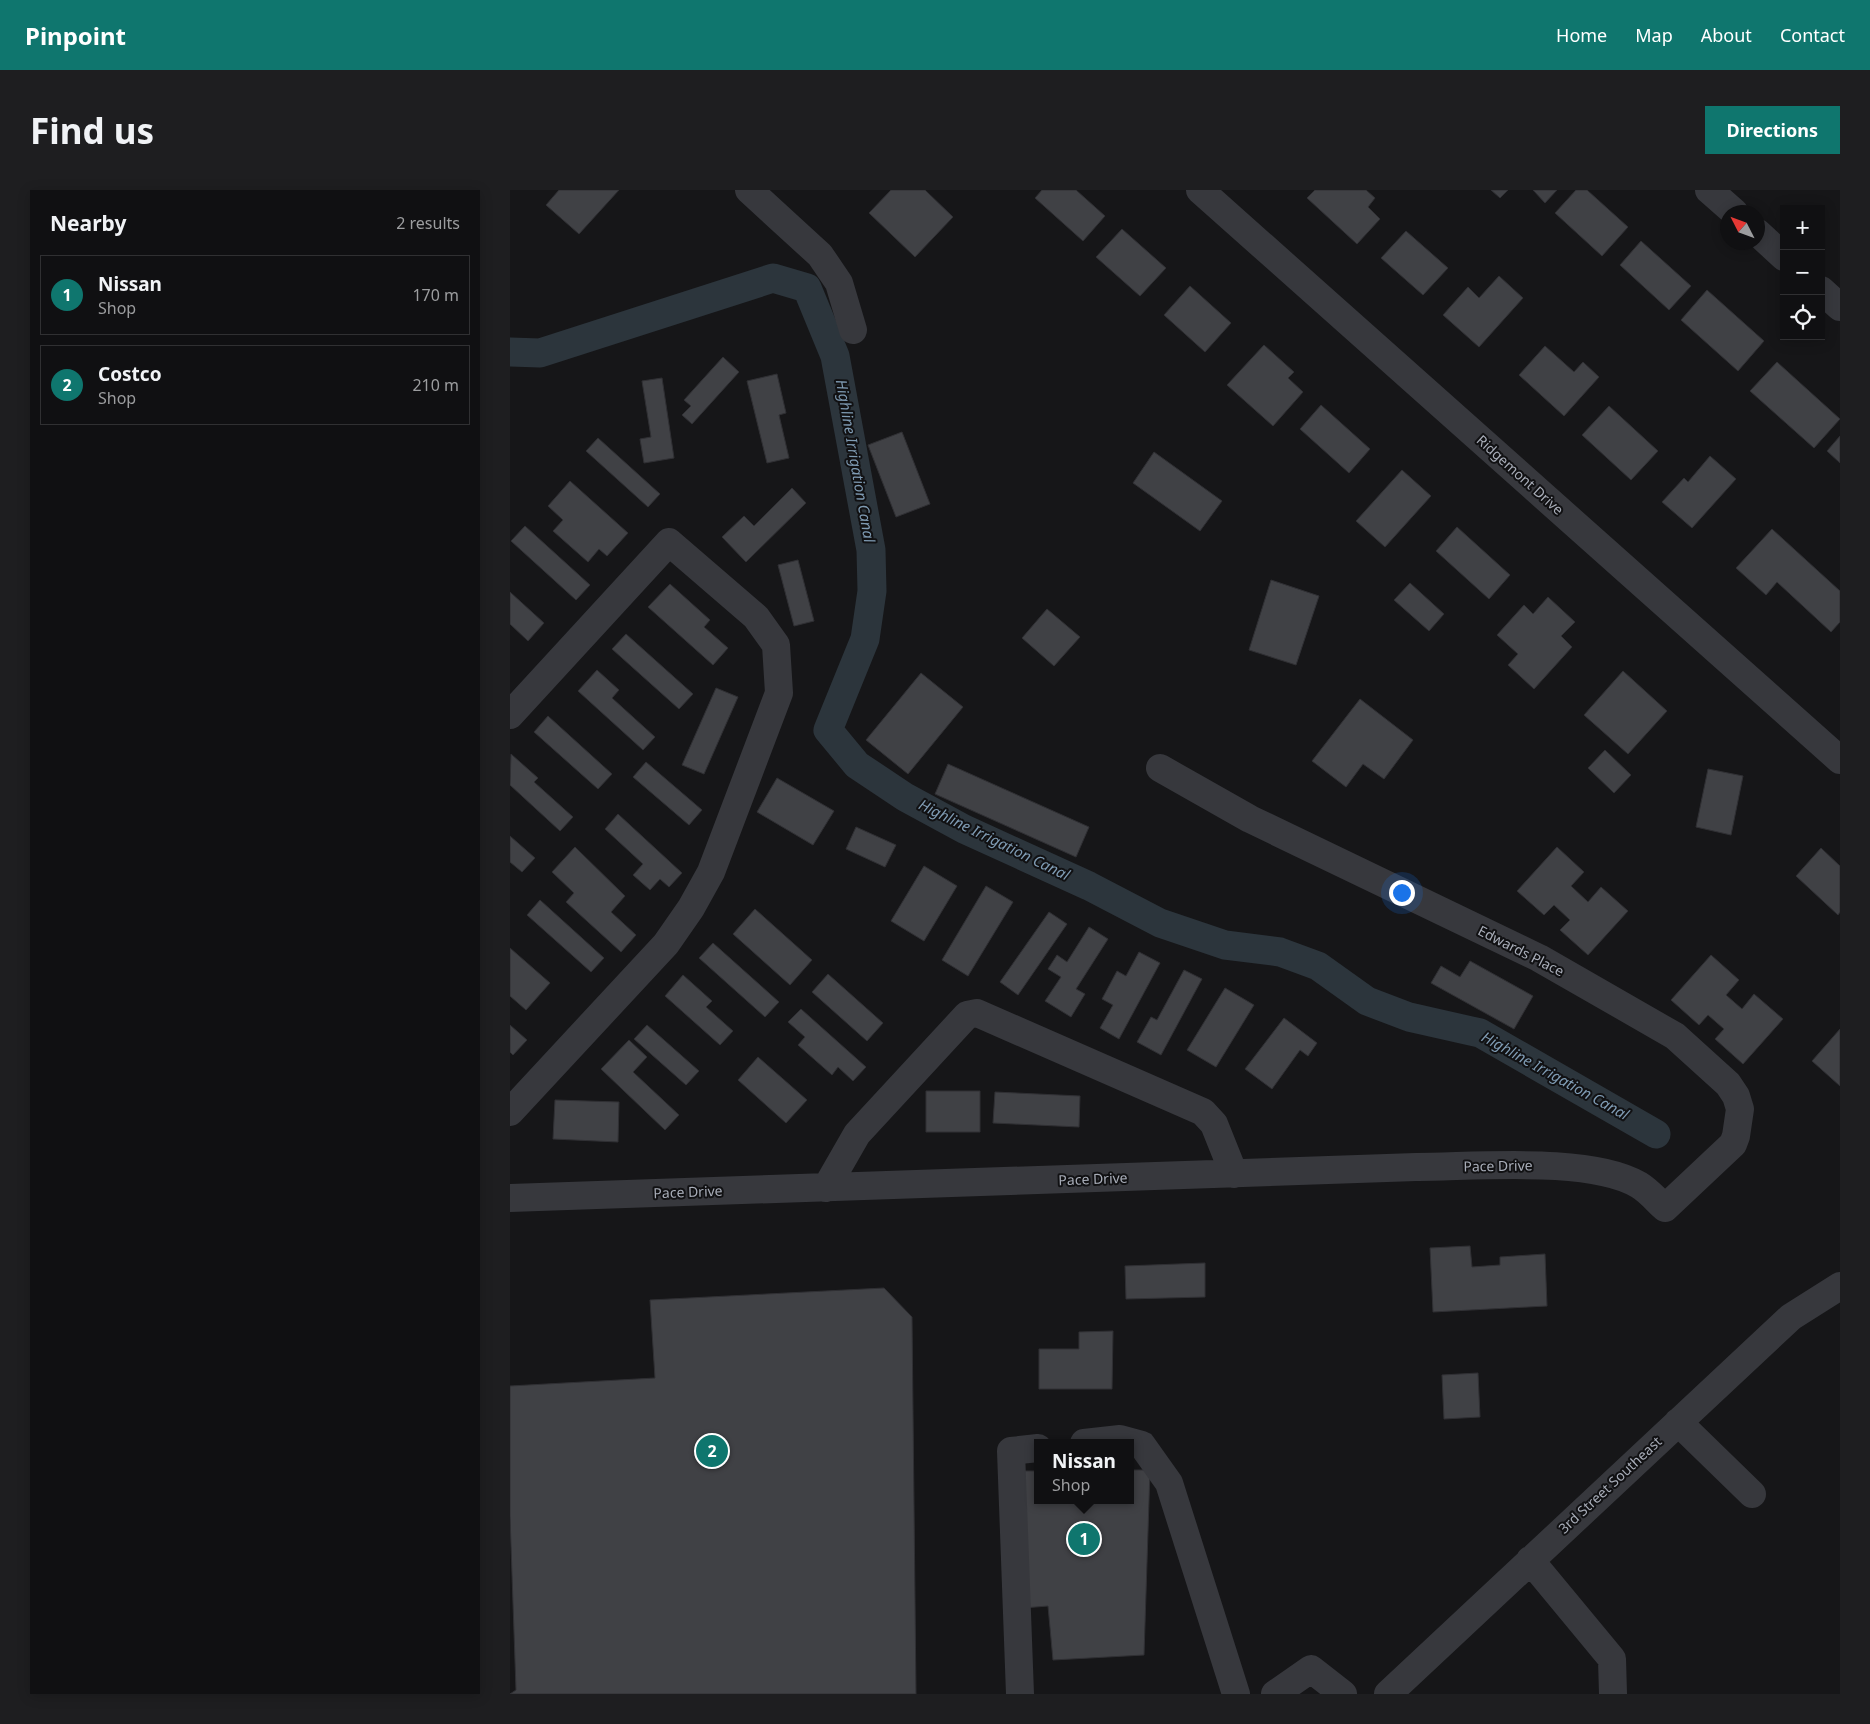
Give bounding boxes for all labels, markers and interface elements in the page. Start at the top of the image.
text: Pinpoint [25,19,126,52]
text: Home [1556,23,1607,47]
text: Map [1635,23,1673,47]
text: About [1701,23,1752,47]
text: Contact [1780,23,1845,47]
button: Directions [1705,106,1840,154]
text: Find us [30,107,154,154]
north arrow [1720,205,1765,250]
map controls [1780,205,1825,340]
button: + [1780,205,1825,250]
text: Nearby [50,209,126,237]
text: 2 results [396,212,460,234]
button: − [1780,250,1825,295]
text: Nissan [98,271,162,297]
text: 1 [62,284,72,306]
text: 170 m [412,284,459,306]
button: locate [1780,295,1825,340]
text: Shop [98,297,136,319]
text: Costco [98,361,162,387]
text: 2 [62,374,72,396]
text: 210 m [412,374,459,396]
water label: Highline Irrigation Canal [832,378,880,545]
text: Shop [98,387,136,409]
street label: Ridgemont Drive [1473,430,1568,519]
water label: Highline Irrigation Canal [916,794,1074,885]
your location [1389,880,1415,906]
street label: Edwards Place [1475,921,1568,980]
water label: Highline Irrigation Canal [1478,1026,1634,1125]
street label: Pace Drive [1463,1155,1533,1176]
street label: Pace Drive [1058,1168,1128,1189]
street label: Pace Drive [653,1181,723,1202]
pin: 2 [696,1432,728,1470]
street label: 3rd Street Southeast [1554,1432,1665,1537]
popup [1034,1439,1134,1504]
text: Nissan [1052,1448,1116,1474]
text: Shop [1052,1474,1090,1496]
pin: 1 [1068,1520,1100,1558]

